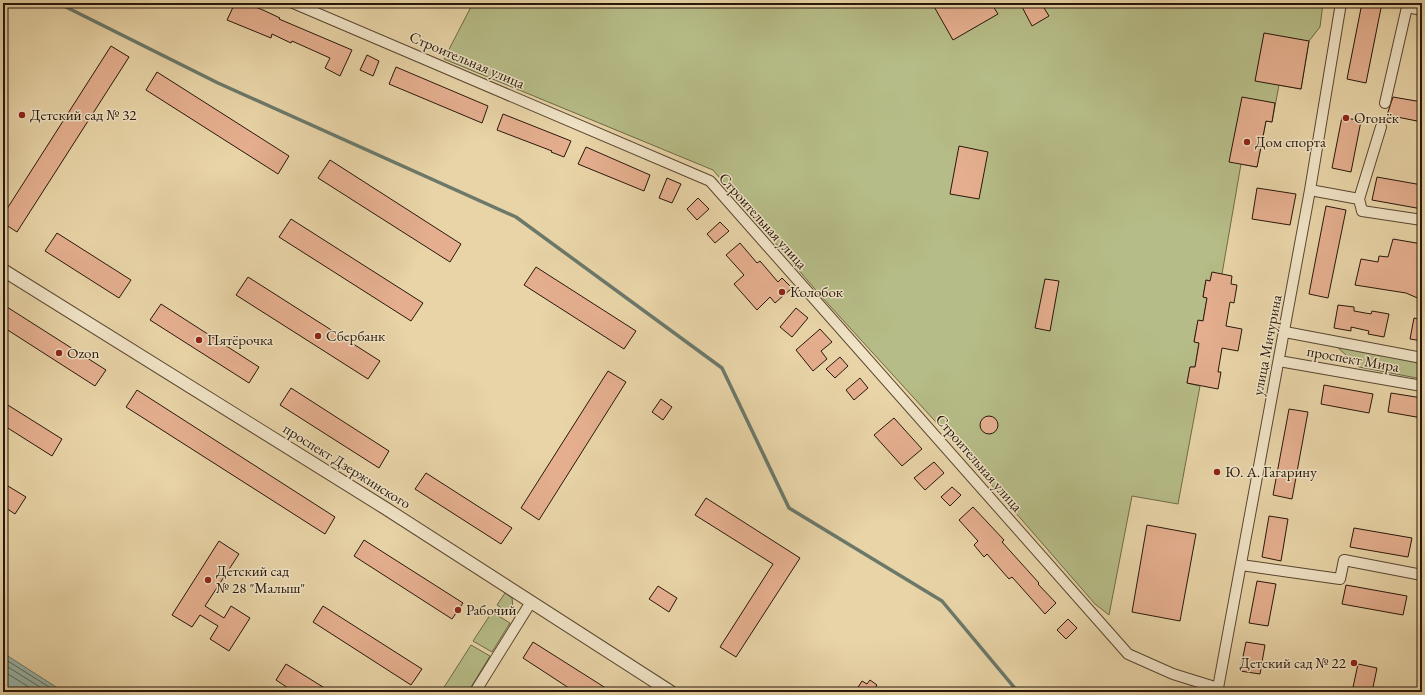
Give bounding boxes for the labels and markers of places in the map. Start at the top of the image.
place label: Детский сад № 32 [30,105,137,124]
place label: Огонёк [1354,108,1399,127]
marker: Детский сад № 32 [17,110,27,120]
marker: Огонёк [1341,113,1351,123]
place label: Дом спорта [1255,132,1326,151]
marker: Дом спорта [1242,137,1252,147]
place label: Колобок [790,282,843,301]
marker: Колобок [777,287,787,297]
place label: Сбербанк [326,326,385,345]
place label: Пятёрочка [207,330,273,349]
marker: Сбербанк [313,331,323,341]
marker: Пятёрочка [194,335,204,345]
place label: Ozon [67,343,100,362]
marker: Ozon [54,348,64,358]
place label: Ю. А. Гагарину [1225,462,1317,481]
marker: Ю. А. Гагарину [1212,467,1222,477]
place label: Детский сад № 28 "Малыш" [216,561,305,597]
marker: Детский сад № 28 "Малыш" [203,575,213,585]
place label: Рабочий [466,600,516,619]
marker: Рабочий [453,605,463,615]
place label: Детский сад № 22 [1239,653,1347,672]
marker: Детский сад № 22 [1349,658,1359,668]

